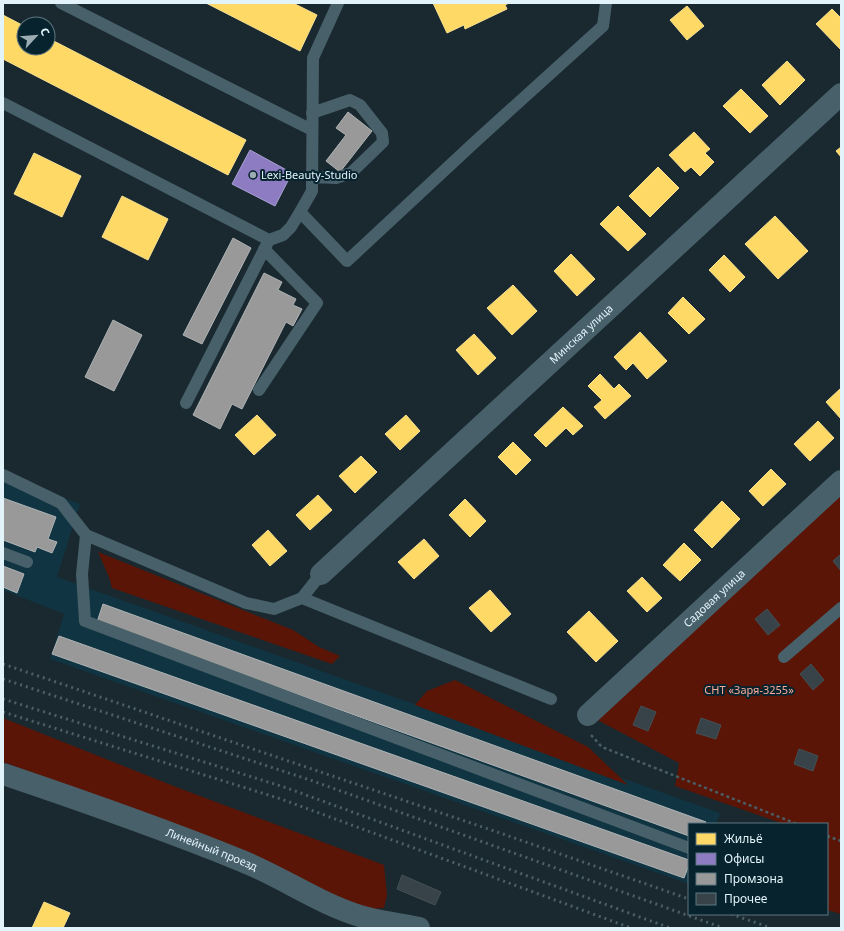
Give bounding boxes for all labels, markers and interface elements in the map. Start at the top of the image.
north arrow [16,16,56,56]
text: С [37,25,54,38]
place label: Lexi-Beauty-Studio [261,167,358,182]
marker: Lexi-Beauty-Studio [248,170,258,180]
street label: Минская улица [546,300,616,367]
street label: Садовая улица [680,565,748,630]
park label: СНТ «Заря-3255» [704,682,794,697]
legend [688,823,828,915]
street label: Линейный проезд [164,824,260,874]
text: Жильё [724,830,763,847]
text: Офисы [724,850,764,867]
text: Промзона [724,870,783,887]
text: Прочее [724,890,768,907]

